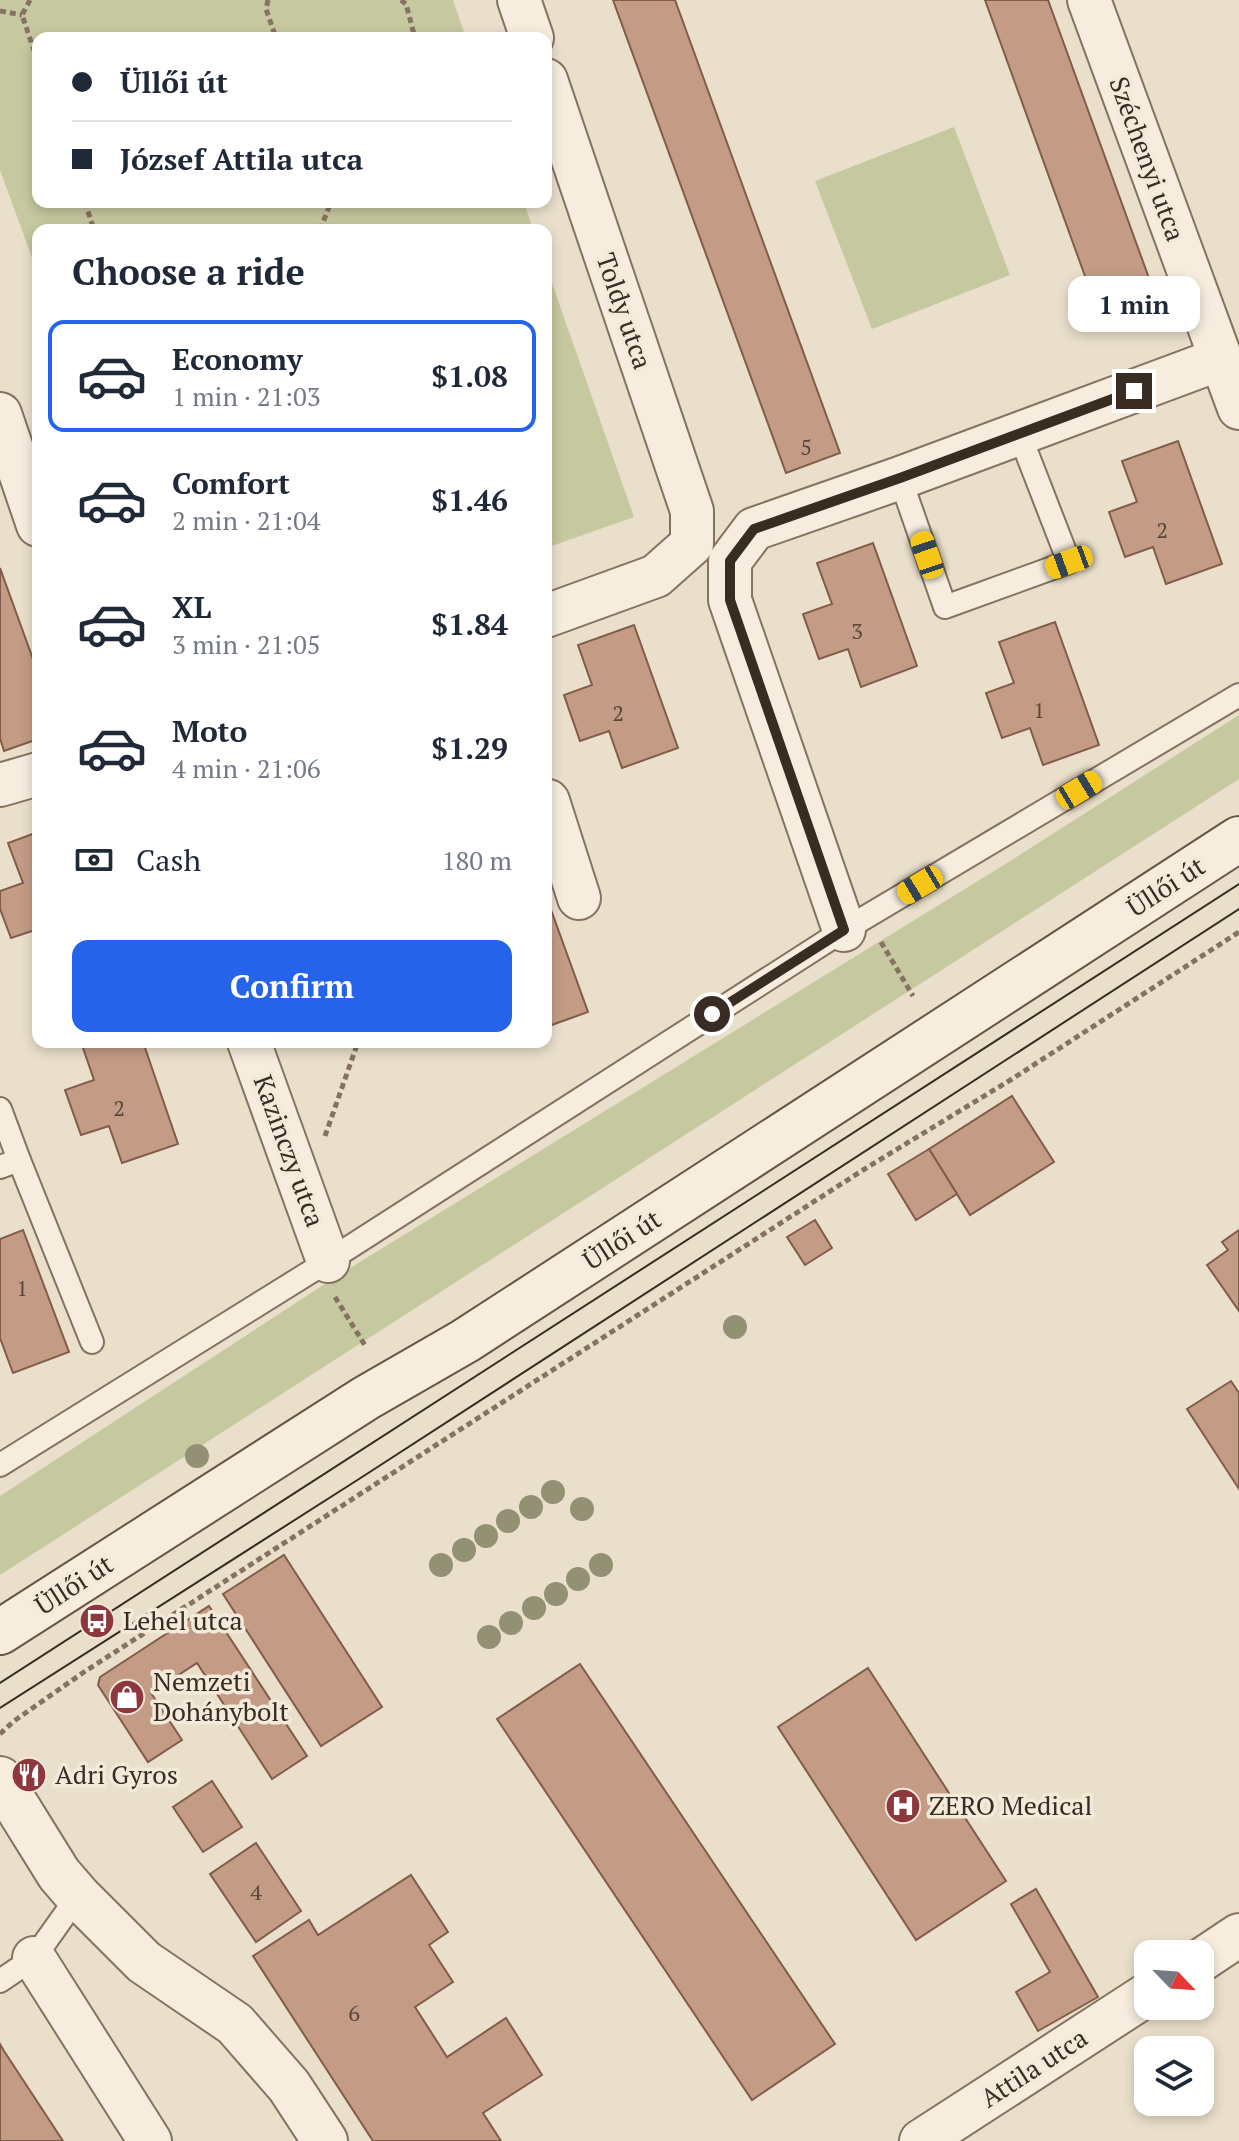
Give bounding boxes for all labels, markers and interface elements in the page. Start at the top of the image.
text: Üllői út [120,62,228,102]
street label: Széchenyi utca [1102,72,1193,245]
text: József Attila utca [120,139,363,179]
text: Choose a ride [72,248,305,295]
street label: Toldy utca [589,248,661,373]
callout: 1 min [1068,275,1200,331]
text: 1 min [1098,287,1170,321]
text: Economy [172,339,303,379]
icon: car [76,340,148,412]
text: $1.08 [431,356,508,396]
route end [1116,373,1152,409]
text: 1 min · 21:03 [172,379,321,413]
house number: 5 [800,432,812,461]
text: Comfort [172,463,290,503]
icon: car [76,464,148,536]
text: $1.46 [431,480,508,520]
text: 2 min · 21:04 [172,503,321,537]
house number: 2 [1156,515,1168,544]
car [908,528,946,582]
car [1042,543,1096,581]
text: XL [172,587,211,627]
icon: car [76,588,148,660]
text: $1.84 [431,604,508,644]
house number: 3 [851,616,863,645]
text: 3 min · 21:05 [172,627,321,661]
house number: 1 [1033,695,1045,724]
house number: 2 [612,698,624,727]
text: Moto [172,711,247,751]
icon: car [76,712,148,784]
text: $1.29 [431,728,508,768]
text: 4 min · 21:06 [172,751,321,785]
car [1052,767,1106,813]
icon: cash [72,838,116,882]
text: Cash [136,840,201,880]
text: 180 m [442,843,512,877]
street label: Üllői út [1120,848,1211,924]
car [893,862,947,908]
button: Confirm [72,940,512,1032]
route start [694,996,730,1032]
street label: Kazinczy utca [247,1070,333,1231]
house number: 2 [113,1093,125,1122]
street label: Üllői út [576,1201,667,1277]
house number: 1 [16,1273,28,1302]
street label: Üllői út [28,1546,119,1622]
bus stop icon: Lehel utca [78,1602,116,1640]
place label: Lehel utca [123,1603,243,1637]
place label: Nemzeti Dohánybolt [153,1664,289,1728]
shop icon: Nemzeti Dohánybolt [108,1678,146,1716]
restaurant icon: Adri Gyros [10,1756,48,1794]
place label: Adri Gyros [55,1757,178,1791]
hospital icon: ZERO Medical [884,1787,922,1825]
place label: ZERO Medical [929,1788,1092,1822]
house number: 4 [250,1877,262,1906]
north arrow [1134,1940,1214,2020]
map controls [1134,1940,1214,2116]
house number: 6 [348,1998,360,2027]
street label: Attila utca [974,2020,1093,2114]
button: layers [1134,2036,1214,2116]

